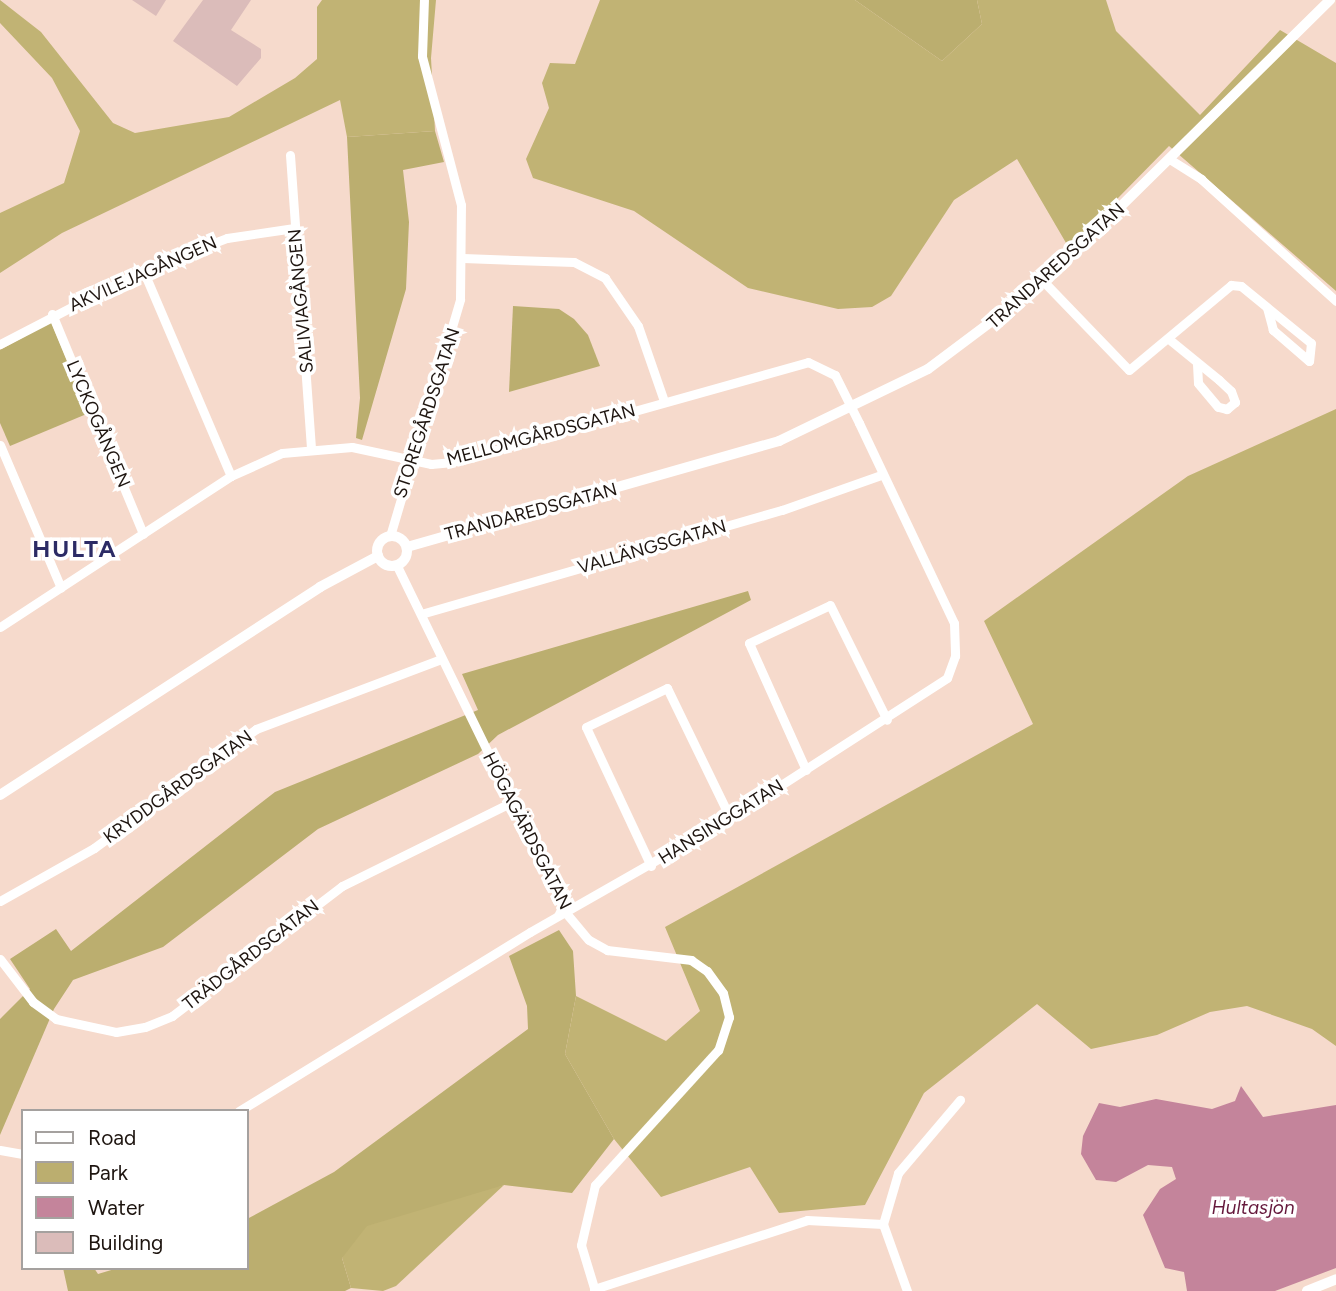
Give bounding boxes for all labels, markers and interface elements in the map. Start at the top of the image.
street label: TRANDAREDSGATAN [983,199,1129,333]
street label: SALIVIAGÅNGEN [284,228,318,374]
street label: AKVILEJAGÅNGEN [66,232,220,316]
street label: STOREGÅRDSGATAN [389,325,465,501]
street label: LYCKOGÅNGEN [61,357,135,491]
street label: MELLOMGÅRDSGATAN [444,399,638,471]
street label: TRANDAREDSGATAN [442,479,620,545]
street label: VALLÄNGSGATAN [575,515,729,579]
district label: HULTA [33,535,117,563]
street label: KRYDDGÅRDSGATAN [99,726,257,848]
street label: HÖGAGÄRDSGATAN [478,749,576,913]
street label: HANSINGGATAN [654,775,788,869]
street label: TRÄDGÅRDSGATAN [179,895,323,1015]
legend [21,1109,248,1270]
text: Road [88,1125,136,1150]
text: Park [88,1160,128,1185]
text: Water [88,1195,144,1220]
water label: Hultasjön [1212,1197,1294,1219]
text: Building [88,1230,163,1255]

